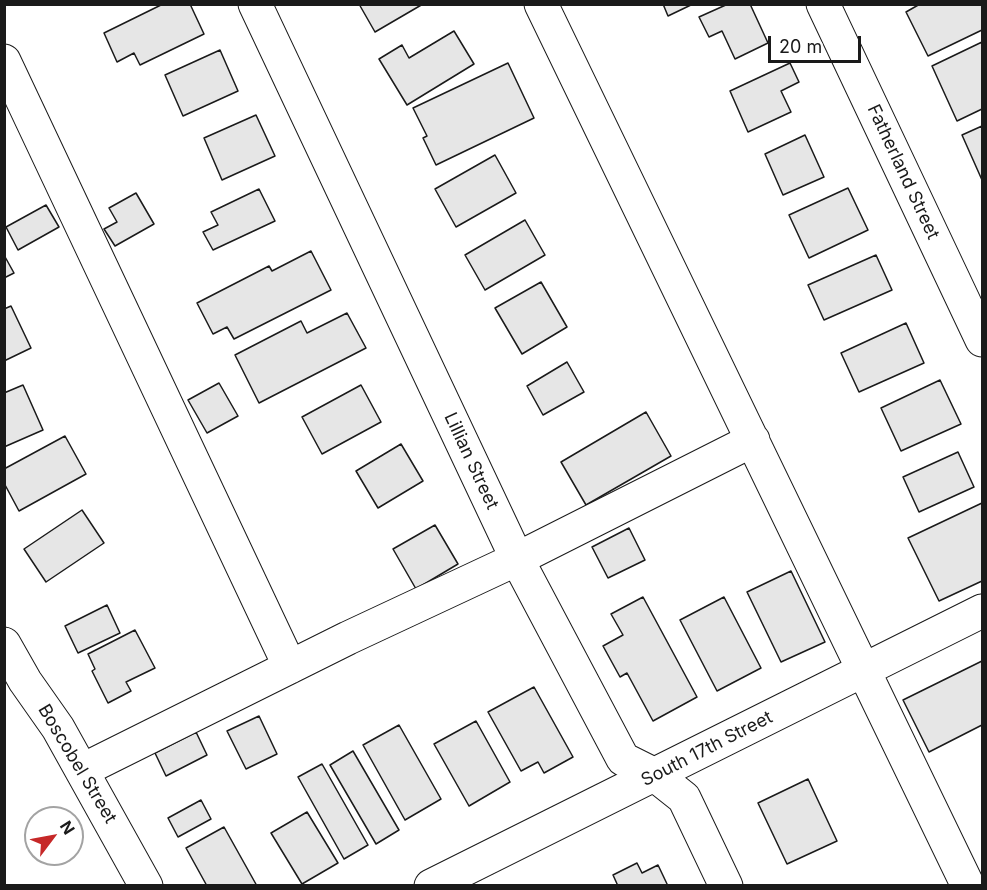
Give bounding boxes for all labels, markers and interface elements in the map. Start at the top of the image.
scale bar [771,24,864,62]
text: 20 m [779,36,822,57]
street label: Fatherland Street [862,101,944,243]
street label: Lillian Street [439,409,503,513]
street label: Boscobel Street [33,701,121,827]
street label: South 17th Street [638,707,776,791]
north arrow [24,806,84,866]
text: N [56,817,79,838]

